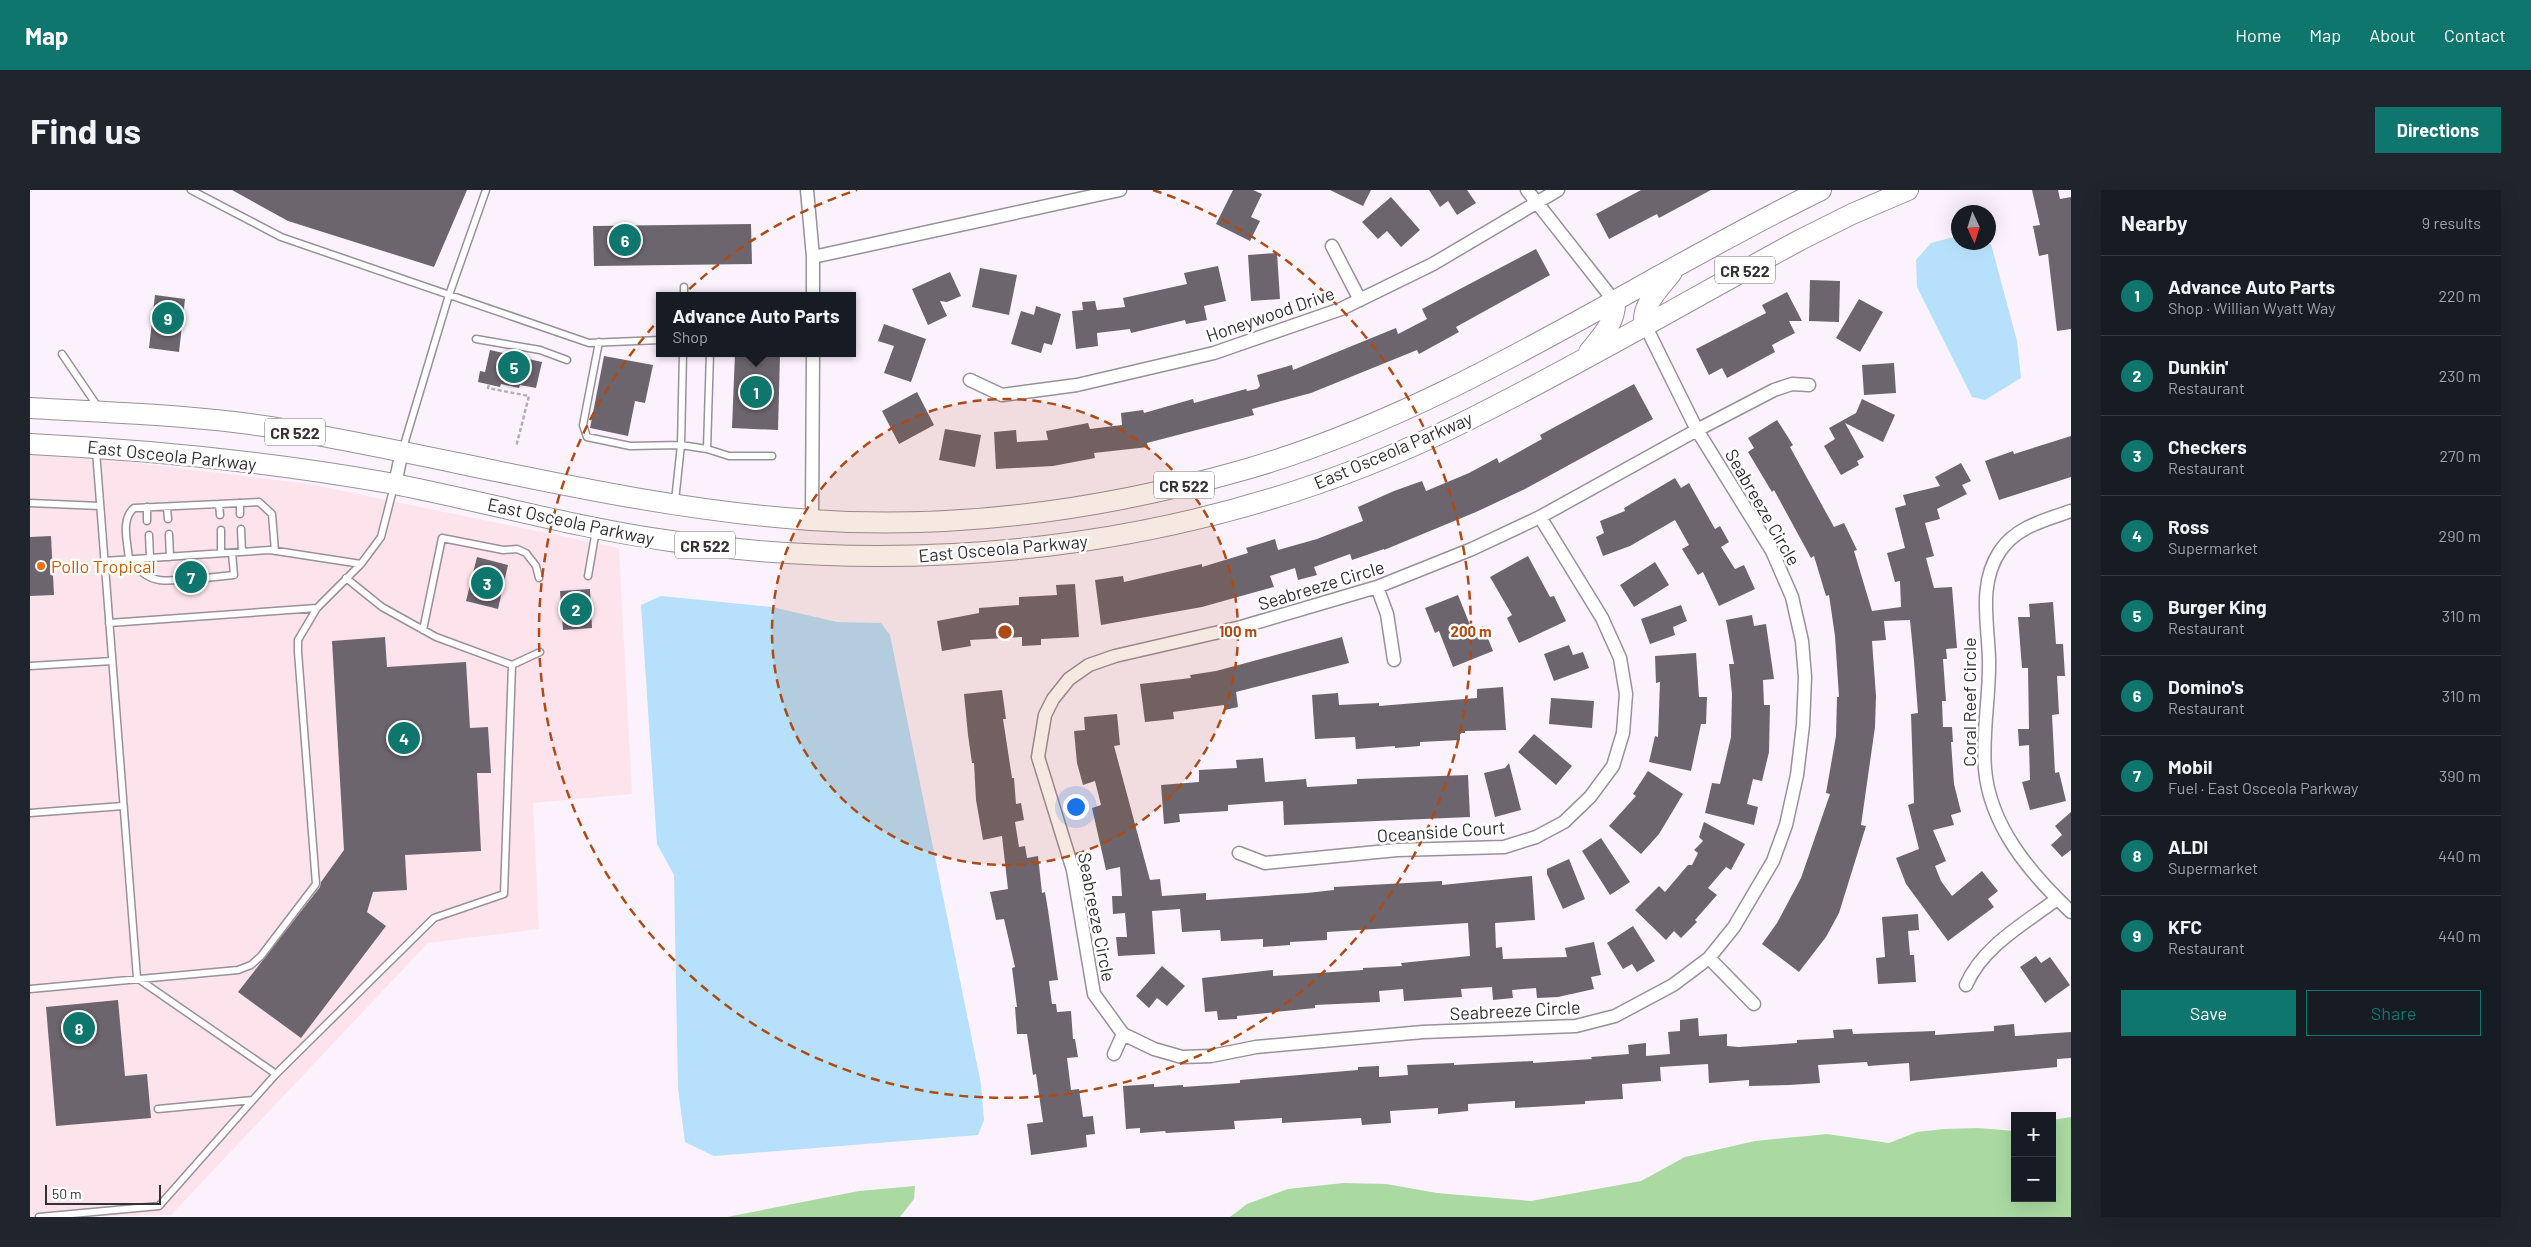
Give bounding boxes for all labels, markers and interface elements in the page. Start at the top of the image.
text: Map [25,21,68,50]
text: Home [2235,24,2281,46]
text: Map [2309,24,2341,46]
text: About [2369,24,2416,46]
text: Contact [2444,24,2506,46]
button: Directions [2375,107,2501,153]
text: Find us [30,109,141,151]
north arrow [1951,205,1996,250]
text: Nearby [2121,210,2187,235]
text: 9 results [2422,213,2481,232]
pin: 6 [609,221,641,259]
road number: CR 522 [1715,256,1775,284]
text: Advance Auto Parts [2168,275,2335,298]
street label: Honeywood Drive [1203,282,1337,346]
text: 1 [2134,286,2140,305]
text: 220 m [2438,286,2481,305]
popup [656,292,856,357]
text: Shop · Willian Wyatt Way [2168,298,2336,317]
pin: 9 [152,299,184,337]
text: Advance Auto Parts [672,304,840,327]
text: Shop [672,327,708,346]
pin: 5 [498,348,530,386]
text: Dunkin' [2168,355,2228,378]
text: 2 [2133,366,2141,385]
text: 230 m [2439,366,2481,385]
pin: 1 [740,373,772,411]
text: Restaurant [2168,378,2245,397]
street label: East Osceola Parkway [1310,407,1476,493]
road number: CR 522 [265,418,325,446]
street label: East Osceola Parkway [86,435,258,475]
text: Checkers [2168,435,2247,458]
street label: Seabreeze Circle [1721,445,1805,569]
text: 3 [2133,446,2141,465]
text: 270 m [2439,446,2481,465]
text: Restaurant [2168,458,2245,477]
road number: CR 522 [1154,472,1214,498]
street label: East Osceola Parkway [486,493,656,549]
text: Ross [2168,515,2209,538]
text: 4 [2132,526,2142,545]
text: 290 m [2439,526,2481,545]
street label: East Osceola Parkway [917,530,1089,566]
road number: CR 522 [675,532,735,558]
text: Supermarket [2168,538,2258,557]
place label: Pollo Tropical [51,555,156,577]
street label: Seabreeze Circle [1255,555,1387,615]
pin: 7 [175,558,207,596]
marker: Pollo Tropical [35,560,47,572]
pin: 3 [471,564,503,602]
pin: 2 [560,590,592,628]
text: Burger King [2168,595,2267,618]
text: 5 [2133,606,2141,625]
text: 310 m [2442,606,2481,625]
text: Restaurant [2168,618,2245,637]
text: 100 m [1219,622,1257,640]
text: 200 m [1450,622,1492,640]
centre of rings [996,623,1014,641]
street label: Coral Reef Circle [1958,637,1980,767]
text: Domino's [2168,675,2244,698]
text: 6 [2133,686,2141,705]
text: 310 m [2442,686,2481,705]
text: Restaurant [2168,698,2245,717]
pin: 4 [388,719,420,757]
text: Mobil [2168,755,2212,778]
text: 7 [2133,766,2141,785]
text: 390 m [2439,766,2481,785]
text: Fuel · East Osceola Parkway [2168,778,2358,797]
your location [1063,794,1089,820]
street label: Oceanside Court [1376,816,1506,846]
text: ALDI [2168,835,2208,858]
text: 8 [2133,846,2141,865]
text: 440 m [2438,846,2481,865]
street label: Seabreeze Circle [1074,851,1120,983]
text: Supermarket [2168,858,2258,877]
text: KFC [2168,915,2202,938]
text: 9 [2133,926,2141,945]
text: 440 m [2438,926,2481,945]
text: Restaurant [2168,938,2245,957]
button: Save [2121,990,2296,1036]
button: Share [2306,990,2481,1036]
street label: Seabreeze Circle [1449,996,1581,1024]
pin: 8 [63,1009,95,1047]
map controls [2011,1112,2056,1202]
button: + [2011,1112,2056,1157]
button: − [2011,1157,2056,1202]
scale bar [45,1182,161,1205]
text: 50 m [52,1185,81,1202]

